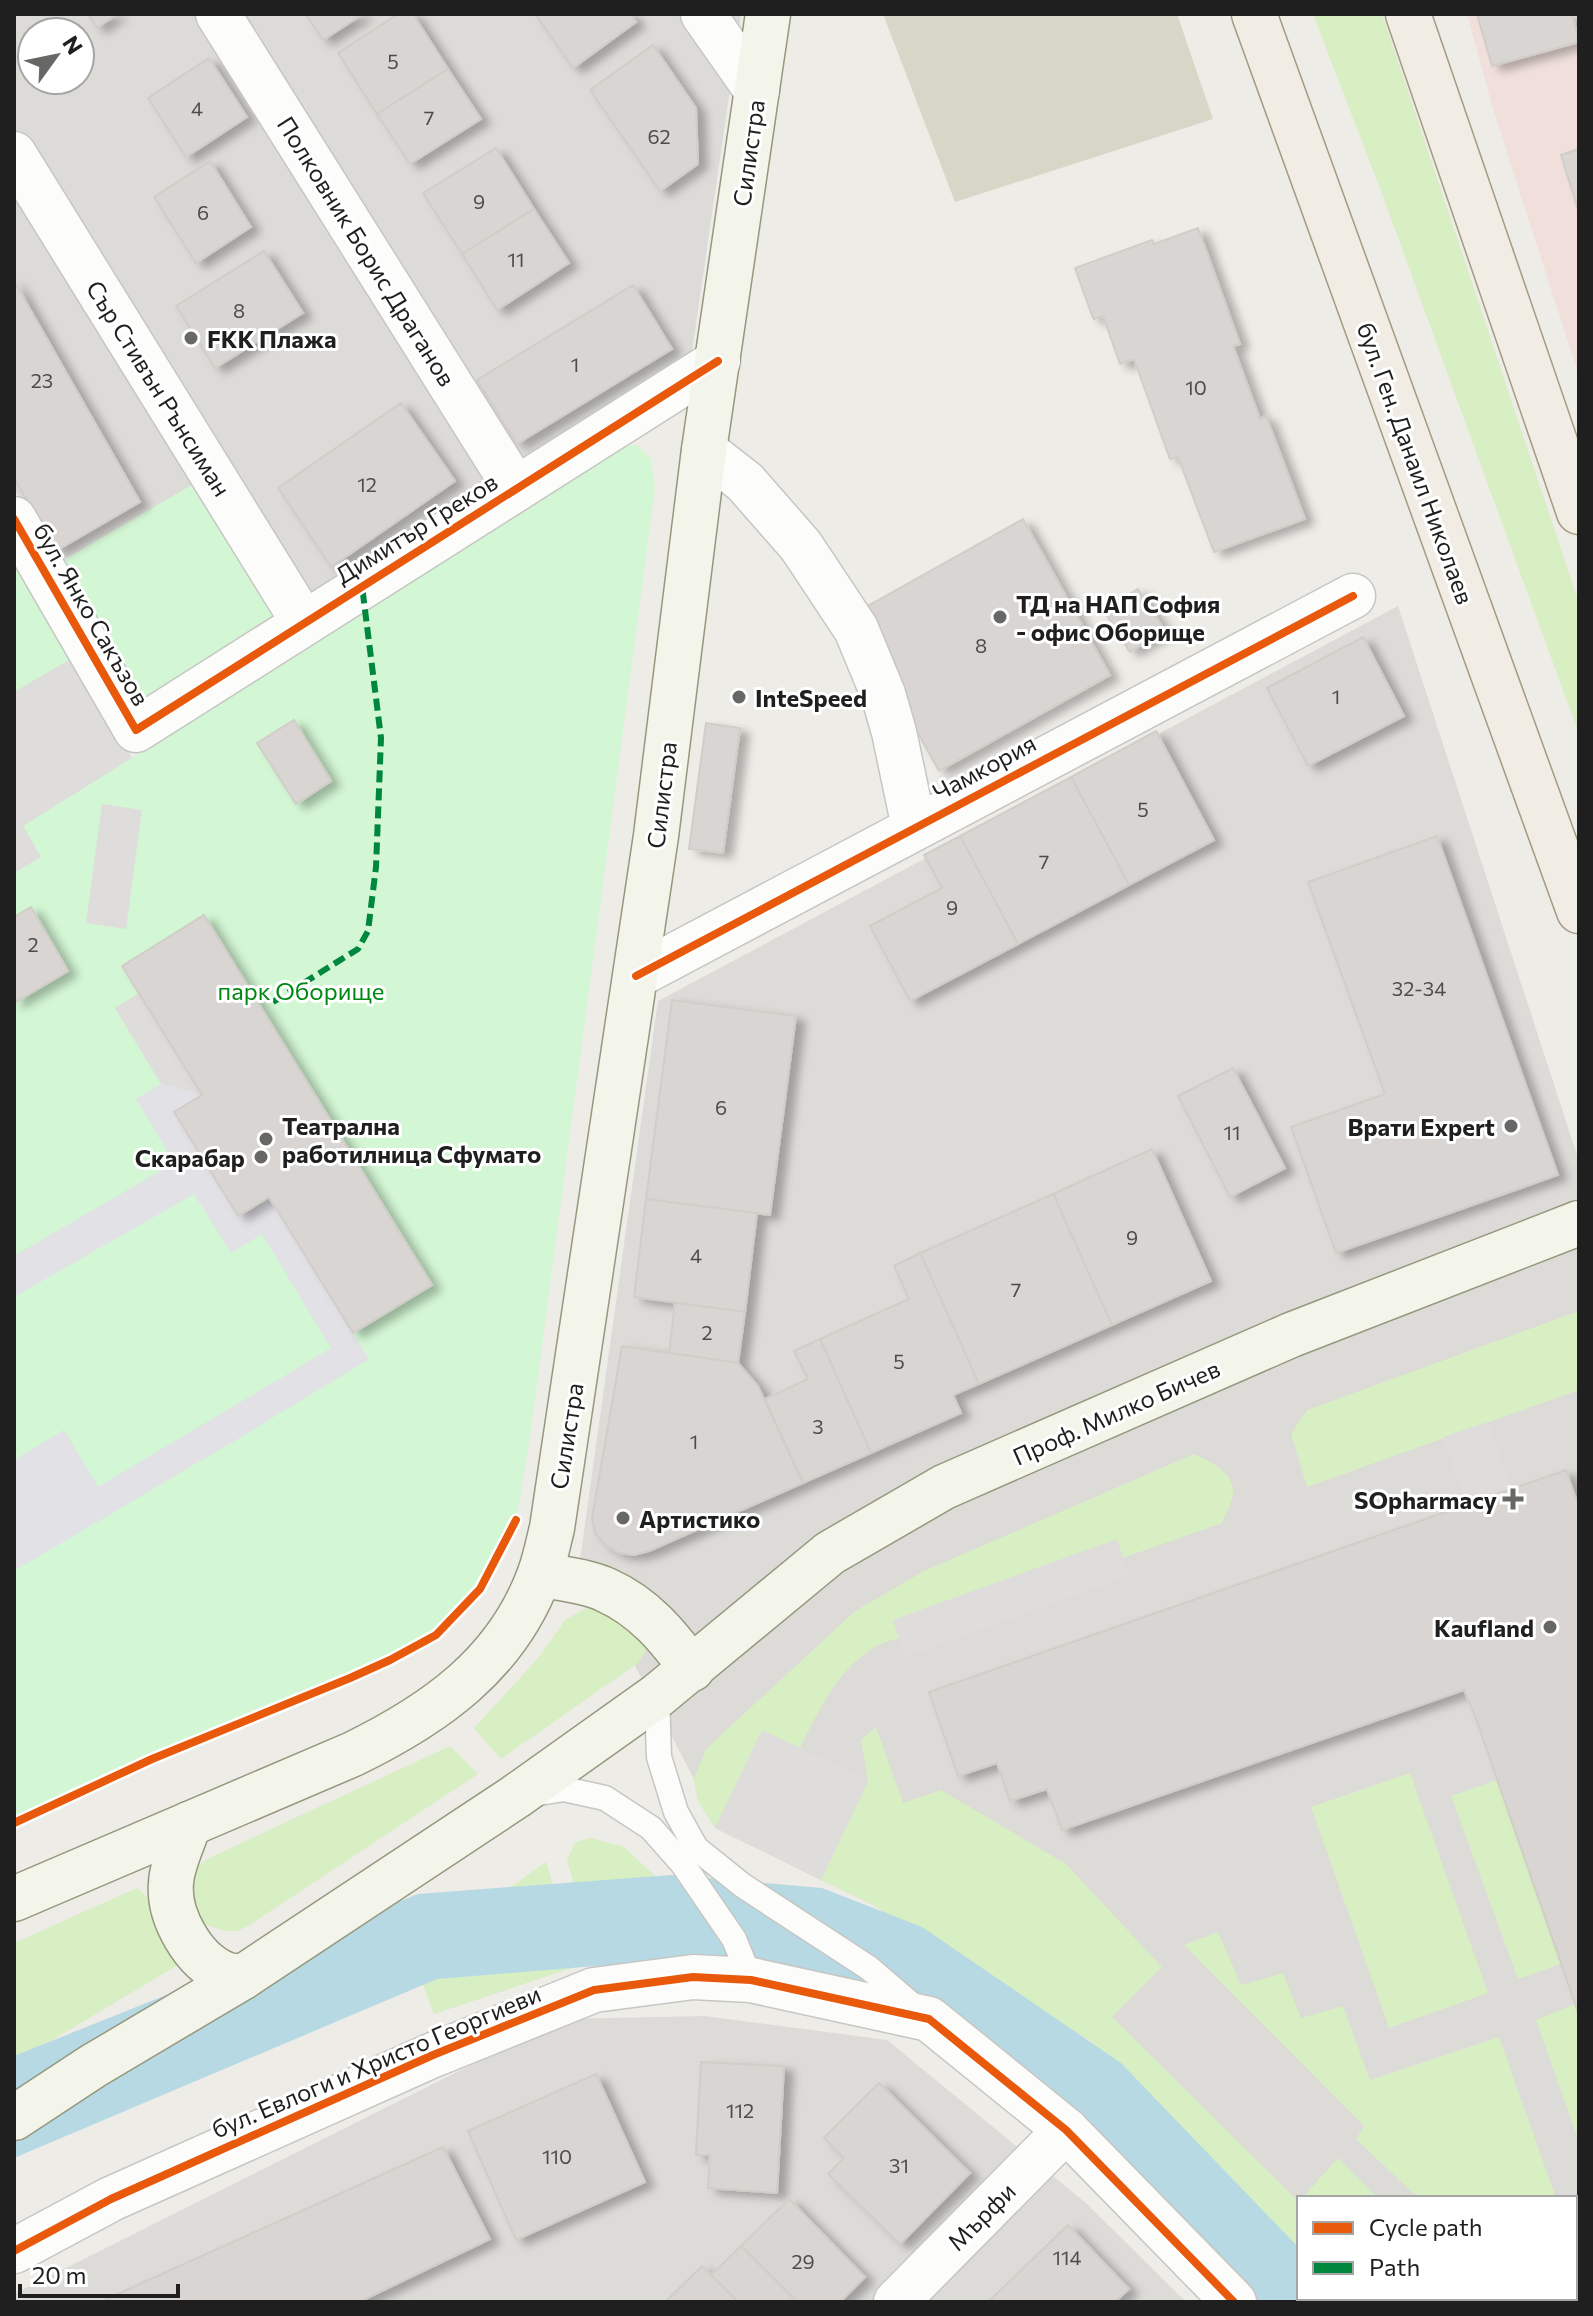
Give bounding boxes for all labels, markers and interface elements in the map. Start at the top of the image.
north arrow [16,16,96,96]
text: N [57,31,89,59]
house number: 5 [387,49,399,73]
house number: 4 [191,96,203,120]
street label: Силистра [726,98,770,208]
house number: 7 [424,105,434,129]
street label: Полковник Борис Драганов [272,111,462,391]
house number: 62 [647,124,671,148]
house number: 9 [473,189,485,213]
house number: 6 [197,200,209,224]
house number: 11 [507,247,525,271]
street label: Сър Стивън Рънсиман [81,275,237,501]
house number: 8 [233,298,245,322]
street label: бул. Ген. Данаил Николаев [1351,318,1481,608]
place label: FKK Плажа [207,324,337,353]
marker: FKK Плажа [182,329,200,347]
house number: 1 [571,352,579,376]
house number: 23 [31,368,53,392]
house number: 10 [1185,375,1207,399]
street label: Димитър Греков [330,466,502,590]
house number: 12 [357,472,377,496]
street label: бул. Янко Сакъзов [28,517,156,711]
place label: ТД на НАП София - офис Оборище [1016,589,1220,646]
marker: ТД на НАП София - офис Оборище [991,608,1009,626]
house number: 8 [975,633,987,657]
place label: InteSpeed [755,683,867,712]
house number: 1 [1332,684,1340,708]
marker: InteSpeed [730,688,748,706]
street label: Чамкория [927,728,1041,806]
street label: Силистра [640,740,682,850]
house number: 5 [1137,797,1149,821]
house number: 7 [1039,849,1049,873]
house number: 9 [946,895,958,919]
house number: 2 [27,932,39,956]
park label: парк Оборище [218,976,384,1005]
house number: 32-34 [1392,976,1446,1000]
house number: 6 [715,1095,727,1119]
place label: Театрална работилница Сфумато [282,1111,541,1168]
place label: Врати Expert [1347,1112,1495,1141]
marker: Врати Expert [1502,1117,1520,1135]
house number: 11 [1223,1120,1241,1144]
marker: Театрална работилница Сфумато [257,1130,275,1148]
place label: Скарабар [135,1143,245,1172]
marker: Скарабар [252,1148,270,1166]
house number: 9 [1126,1225,1138,1249]
house number: 4 [690,1243,702,1267]
house number: 7 [1011,1277,1021,1301]
house number: 2 [701,1320,713,1344]
house number: 5 [893,1349,905,1373]
street label: Проф. Милко Бичев [1008,1353,1224,1471]
street label: Силистра [543,1381,589,1491]
house number: 3 [812,1414,824,1438]
house number: 1 [690,1429,698,1453]
place label: SOpharmacy [1354,1485,1497,1514]
marker: SOpharmacy [1504,1490,1522,1508]
place label: Артистико [639,1504,760,1533]
marker: Артистико [614,1509,632,1527]
place label: Kaufland [1434,1613,1534,1642]
marker: Kaufland [1541,1618,1559,1636]
street label: бул. Евлоги и Христо Георгиеви [207,1978,545,2144]
house number: 112 [726,2098,754,2122]
house number: 110 [542,2144,572,2168]
house number: 31 [889,2153,909,2177]
street label: Мърфи [941,2176,1021,2256]
legend [1297,2196,1577,2300]
text: Cycle path [1369,2212,1483,2241]
house number: 114 [1052,2245,1082,2269]
scale bar [20,2248,178,2298]
house number: 29 [791,2249,815,2273]
text: Path [1369,2252,1420,2281]
text: 20 m [32,2260,86,2289]

